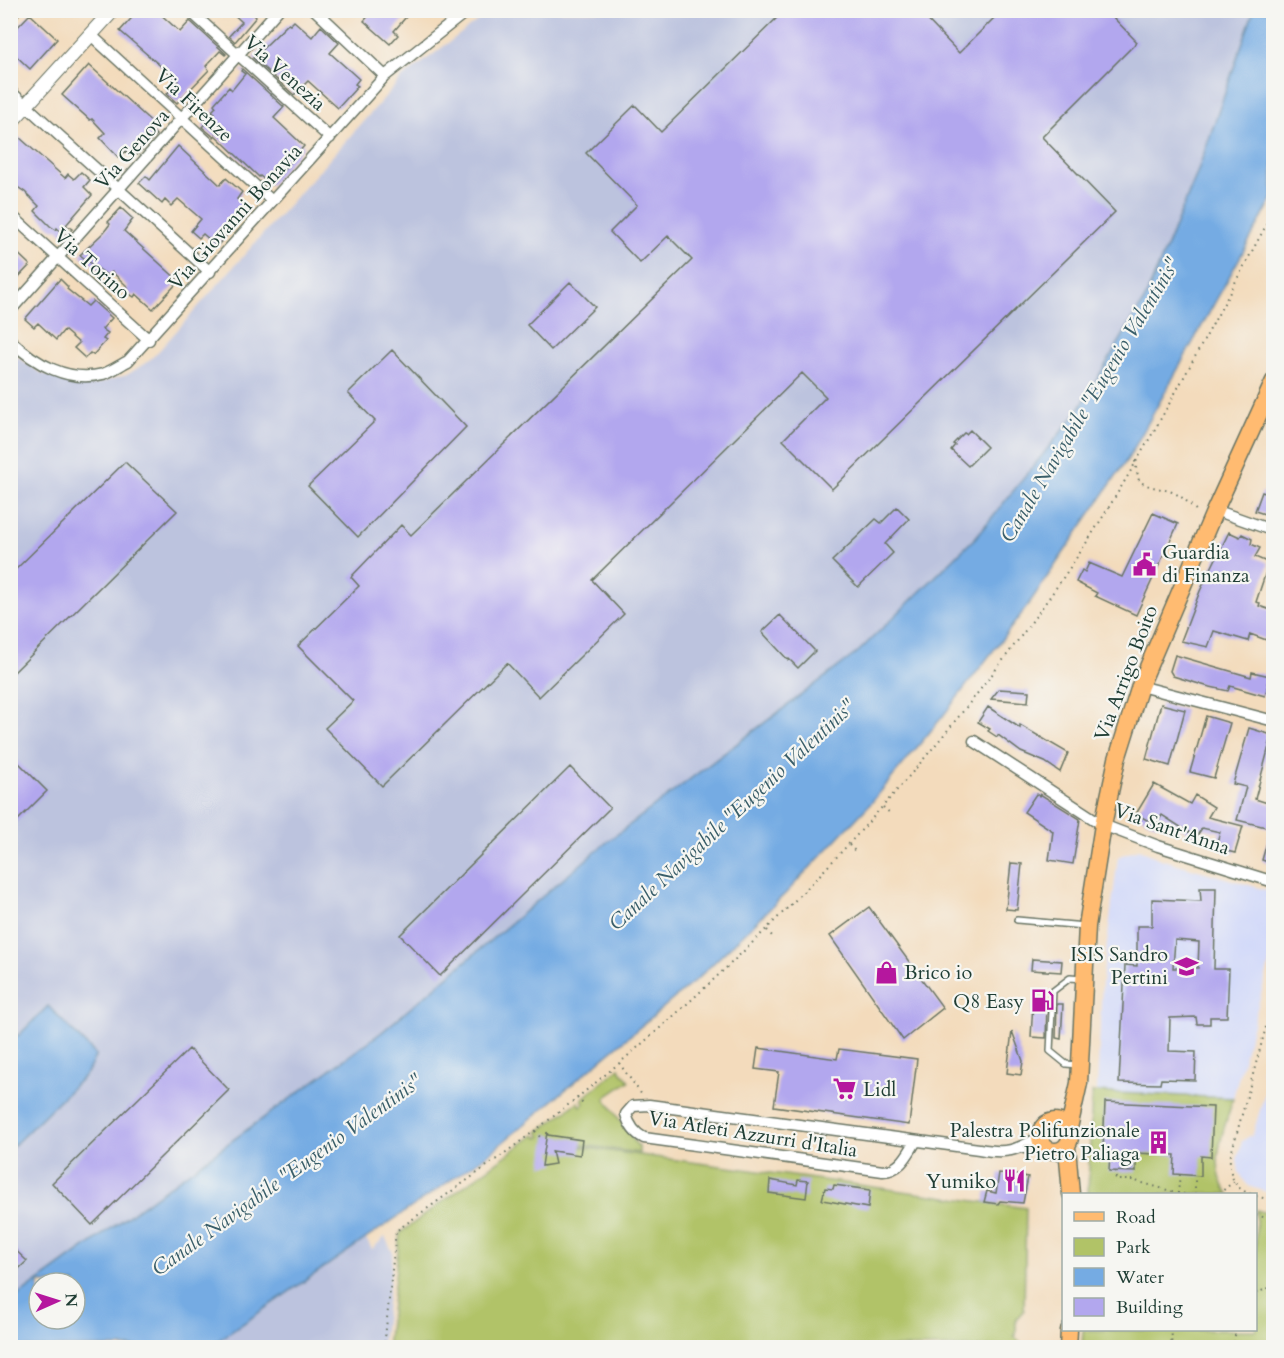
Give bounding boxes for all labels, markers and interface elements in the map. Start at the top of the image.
street label: Via Venezia [238,29,332,117]
street label: Via Firenze [149,62,239,148]
street label: Via Genova [88,102,176,195]
street label: Via Giovanni Bonavia [162,138,308,296]
street label: Via Torino [48,222,136,306]
water label: Canale Navigabile "Eugenio Valentinis" [993,252,1187,548]
place label: Guardia di Finanza [1162,539,1250,589]
public building icon: Guardia di Finanza [1131,551,1157,577]
street label: Via Arrigo Boito [1088,601,1164,745]
water label: Canale Navigabile "Eugenio Valentinis" [602,692,862,937]
street label: Via Sant'Anna [1110,797,1234,862]
place label: ISIS Sandro Pertini [1070,941,1168,991]
school or university icon: ISIS Sandro Pertini [1173,953,1199,979]
shop icon: Brico io [873,959,899,985]
place label: Brico io [904,959,972,986]
place label: Q8 Easy [953,988,1024,1015]
fuel station icon: Q8 Easy [1029,988,1055,1014]
water label: Canale Navigabile "Eugenio Valentinis" [146,1067,429,1283]
supermarket icon: Lidl [832,1076,858,1102]
place label: Lidl [863,1076,896,1103]
street label: Via Atleti Azzurri d'Italia [647,1104,860,1164]
place label: Palestra Polifunzionale Pietro Paliaga [950,1117,1140,1167]
building icon: Palestra Polifunzionale Pietro Paliaga [1145,1129,1171,1155]
place label: Yumiko [926,1168,996,1195]
restaurant icon: Yumiko [1001,1168,1027,1194]
legend [1062,1193,1257,1331]
text: Road [1116,1205,1156,1230]
text: Park [1116,1235,1151,1260]
text: Water [1115,1265,1165,1290]
north arrow [27,1271,87,1331]
text: N [60,1293,82,1308]
text: Building [1116,1295,1184,1320]

